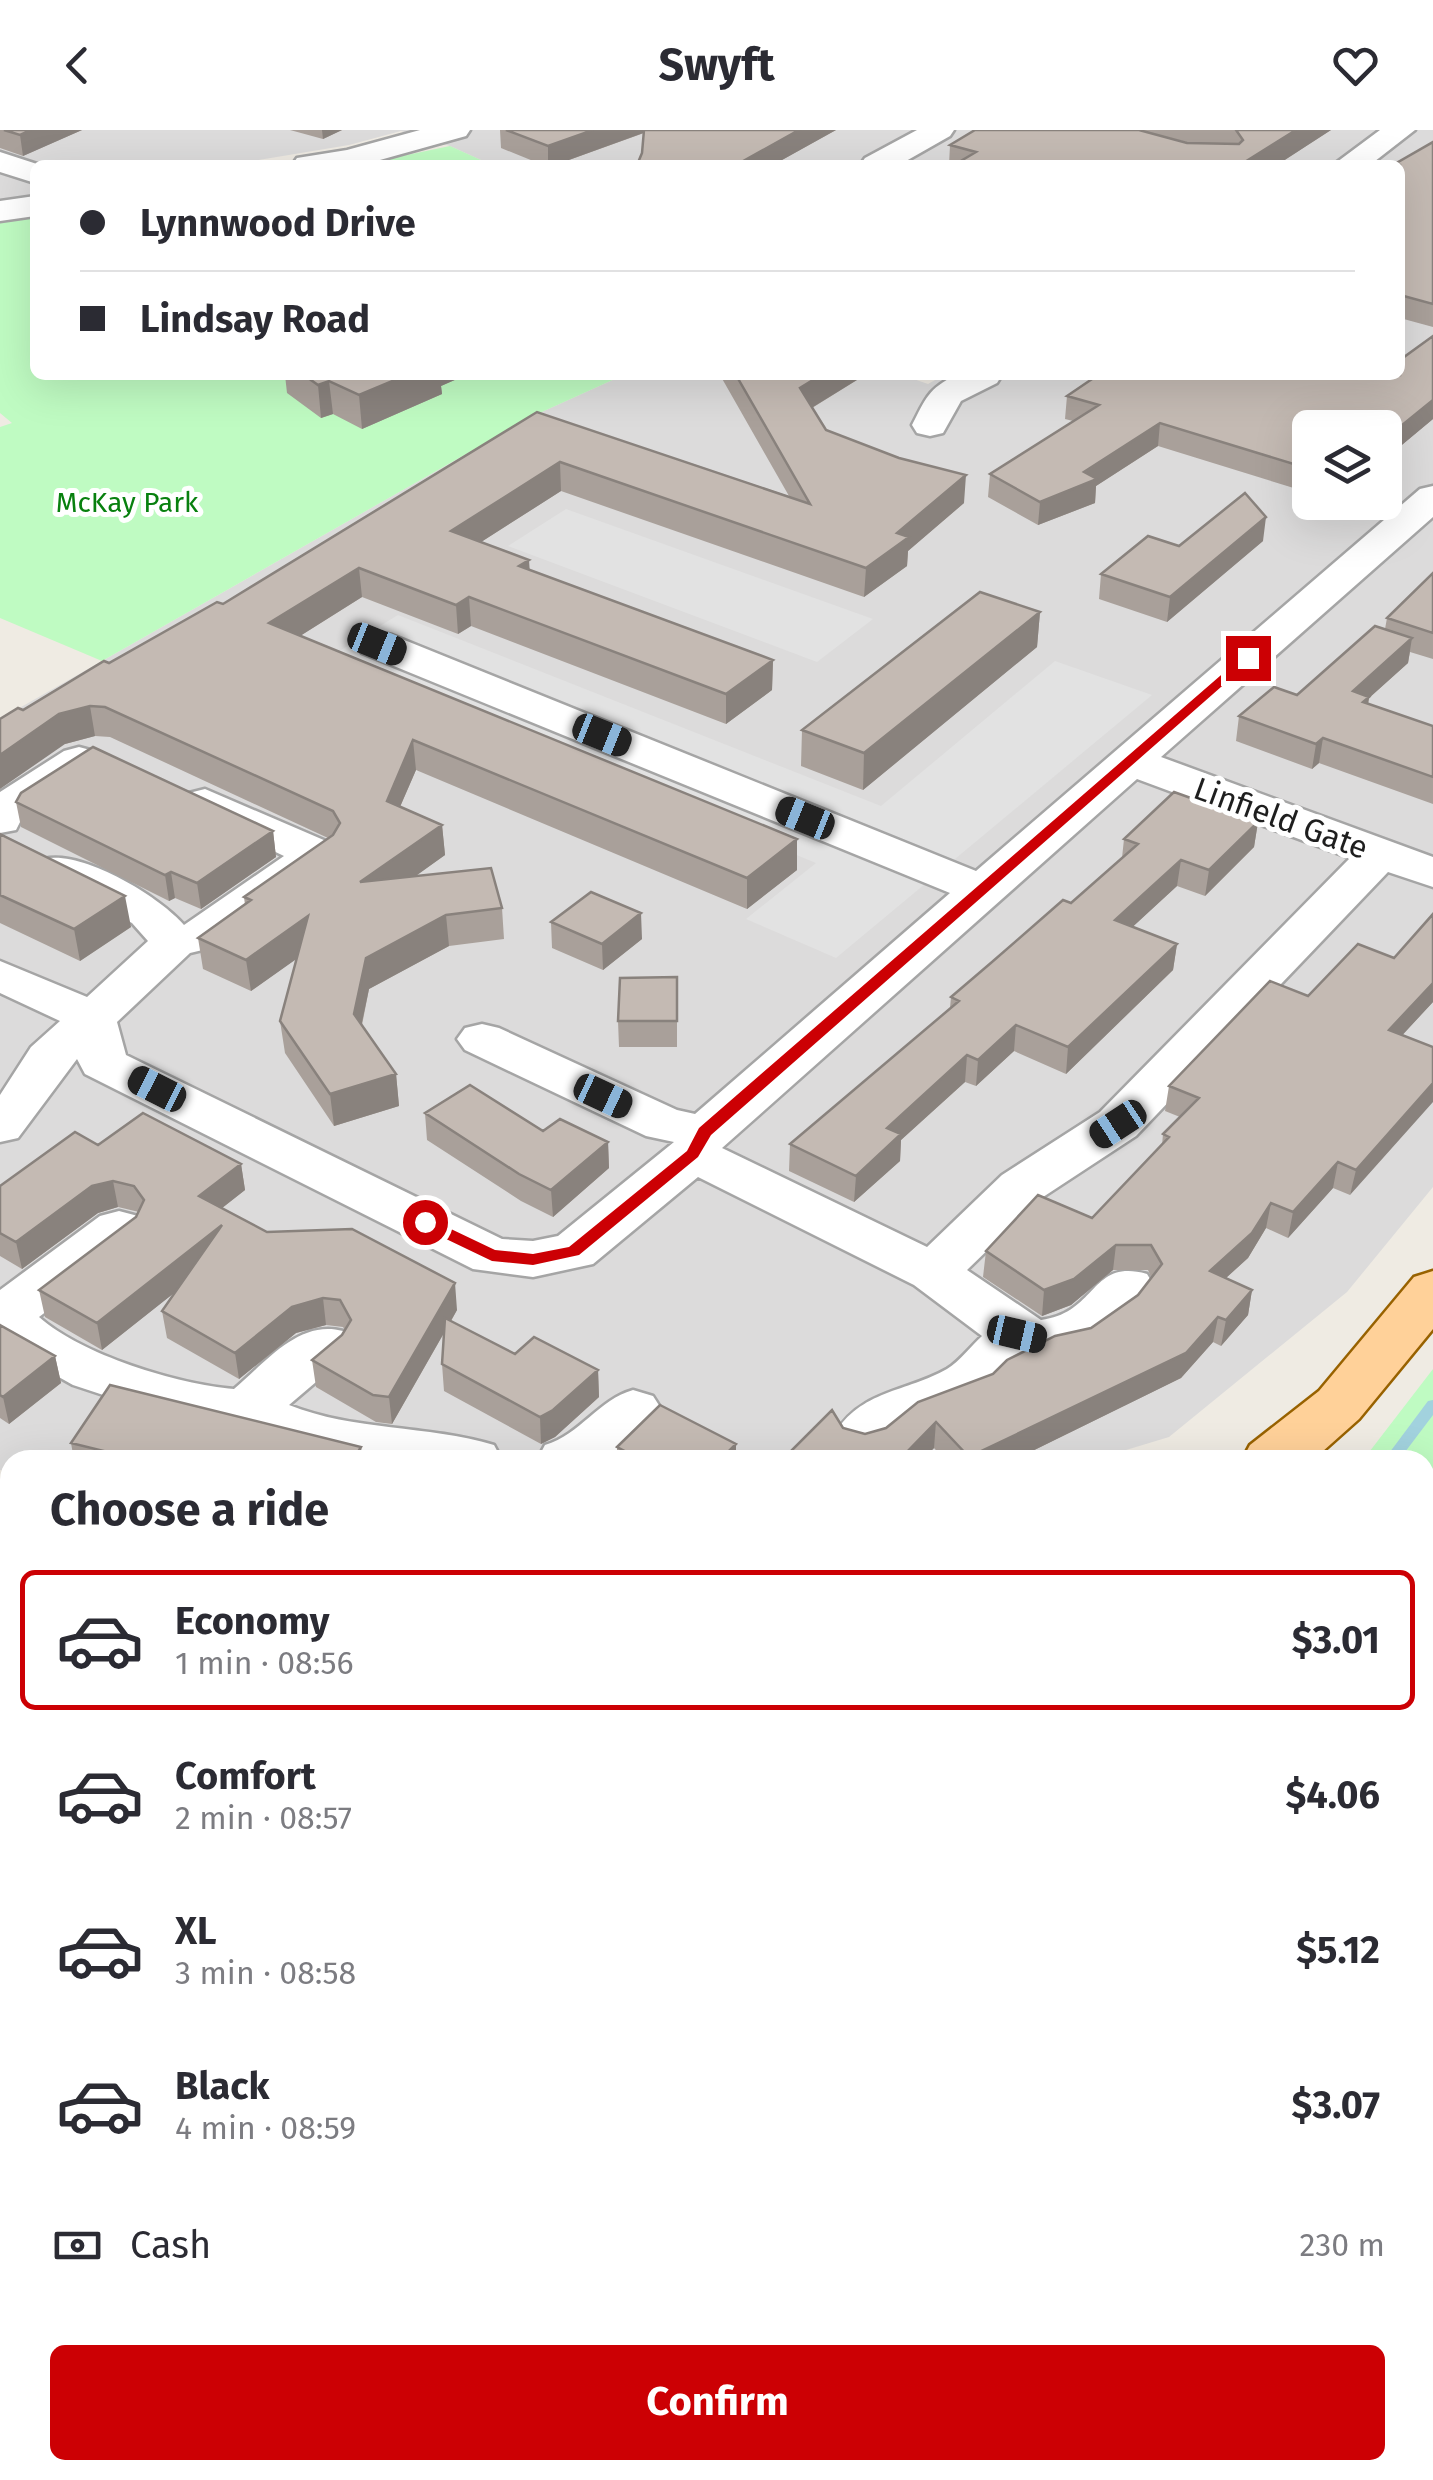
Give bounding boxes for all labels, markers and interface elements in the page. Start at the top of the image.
icon: back [50,38,105,93]
text: Swyft [658,38,775,92]
icon: heart [1328,38,1383,93]
text: Lynnwood Drive [140,200,416,246]
text: Lindsay Road [140,296,370,342]
map controls [1292,410,1402,520]
button: layers [1292,410,1402,520]
park label: McKay Park [56,486,199,519]
car [344,619,410,669]
route end [1226,636,1271,681]
car [569,710,635,760]
street label: Linfield Gate [1189,769,1373,867]
car [772,793,838,843]
car [123,1062,191,1116]
car [569,1070,637,1122]
car [1085,1095,1151,1153]
route start [403,1200,448,1245]
car [984,1313,1050,1355]
text: Choose a ride [50,1483,329,1537]
icon: car [55,1595,145,1685]
text: Economy [175,1598,330,1644]
text: $3.01 [1292,1617,1380,1663]
text: 1 min · 08:56 [175,1644,354,1682]
icon: car [55,1750,145,1840]
text: Comfort [175,1753,316,1799]
text: $4.06 [1285,1772,1380,1818]
text: 2 min · 08:57 [175,1799,352,1837]
icon: car [55,1905,145,1995]
text: XL [175,1908,217,1954]
text: $5.12 [1296,1927,1380,1973]
text: 3 min · 08:58 [175,1954,356,1992]
icon: car [55,2060,145,2150]
text: Black [175,2063,270,2109]
text: $3.07 [1292,2082,1380,2128]
text: 4 min · 08:59 [175,2109,356,2147]
icon: cash [50,2218,105,2273]
text: Cash [130,2222,211,2268]
text: 230 m [1300,2226,1385,2264]
button: Confirm [50,2345,1385,2460]

